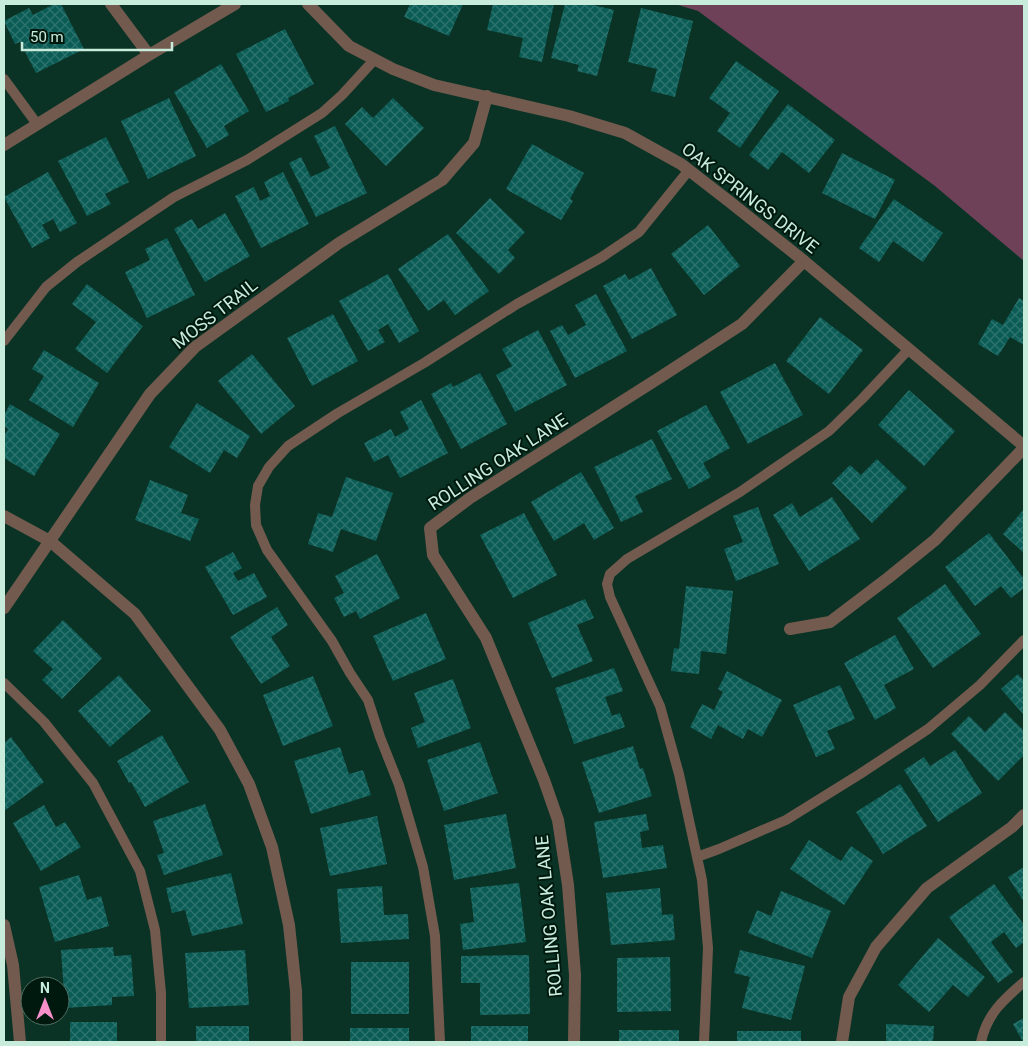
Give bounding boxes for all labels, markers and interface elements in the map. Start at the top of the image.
scale bar [22,20,172,52]
text: 50 m [30,28,64,46]
street label: OAK SPRINGS DRIVE [678,138,823,257]
street label: MOSS TRAIL [168,274,261,353]
street label: ROLLING OAK LANE [424,409,571,514]
street label: ROLLING OAK LANE [531,835,566,998]
north arrow [20,976,70,1026]
text: N [40,980,50,996]

